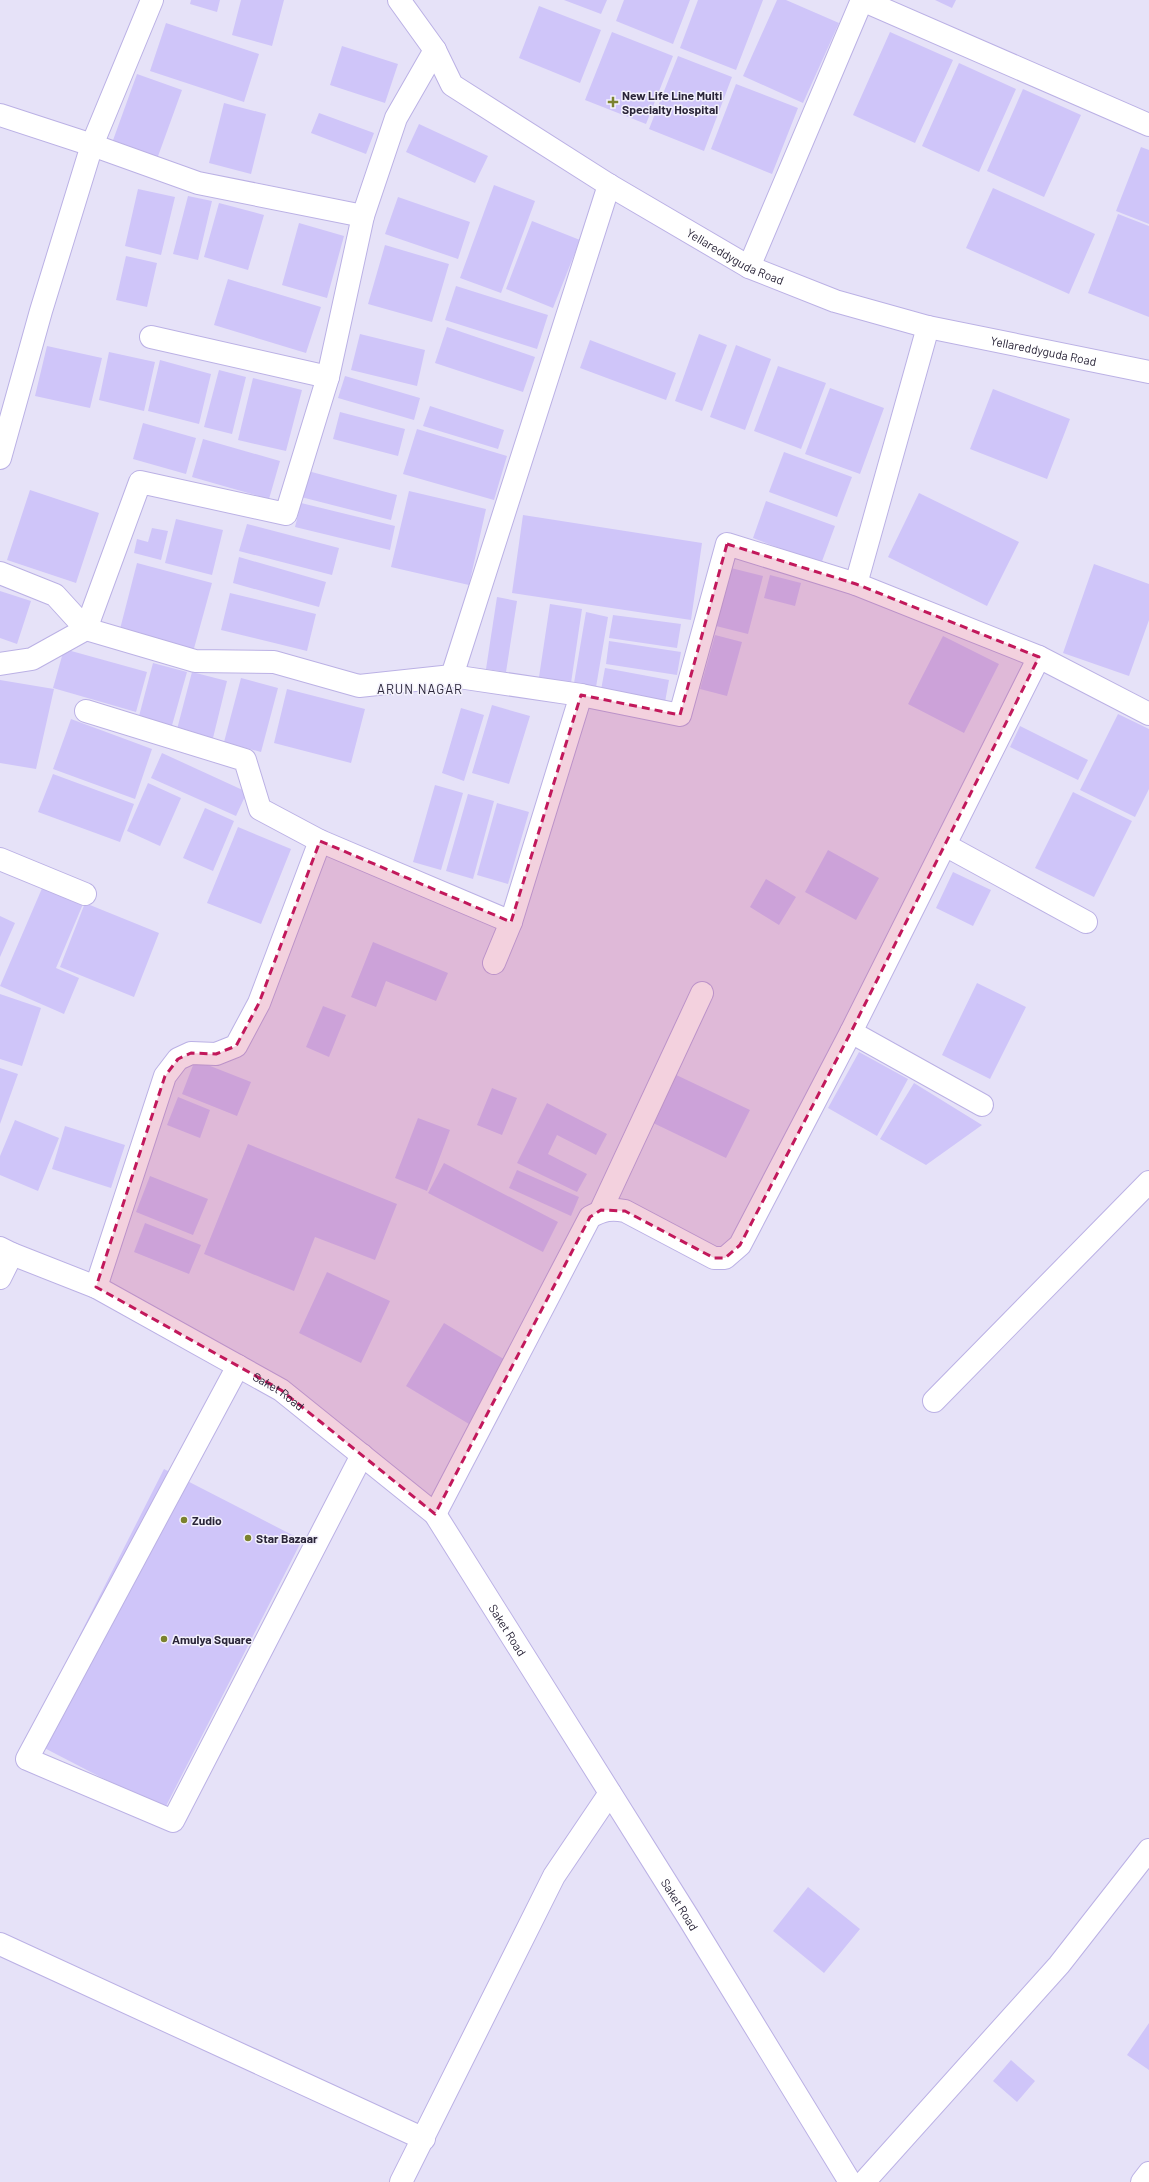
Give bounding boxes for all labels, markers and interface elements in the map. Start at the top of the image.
place label: New Life Line Multi Specialty Hospital [622,88,722,116]
marker: New Life Line Multi Specialty Hospital [607,96,619,108]
street label: Yellareddyguda Road [684,225,786,287]
street label: Yellareddyguda Road [989,333,1098,368]
district label: ARUN NAGAR [377,681,463,697]
street label: Saket Road [251,1369,307,1413]
place label: Zudio [192,1513,222,1527]
marker: Zudio [179,1515,189,1525]
place label: Star Bazaar [256,1531,318,1545]
marker: Star Bazaar [243,1533,253,1543]
street label: Saket Road [486,1601,529,1658]
place label: Amulya Square [172,1632,252,1646]
marker: Amulya Square [159,1634,169,1644]
street label: Saket Road [659,1876,701,1933]

